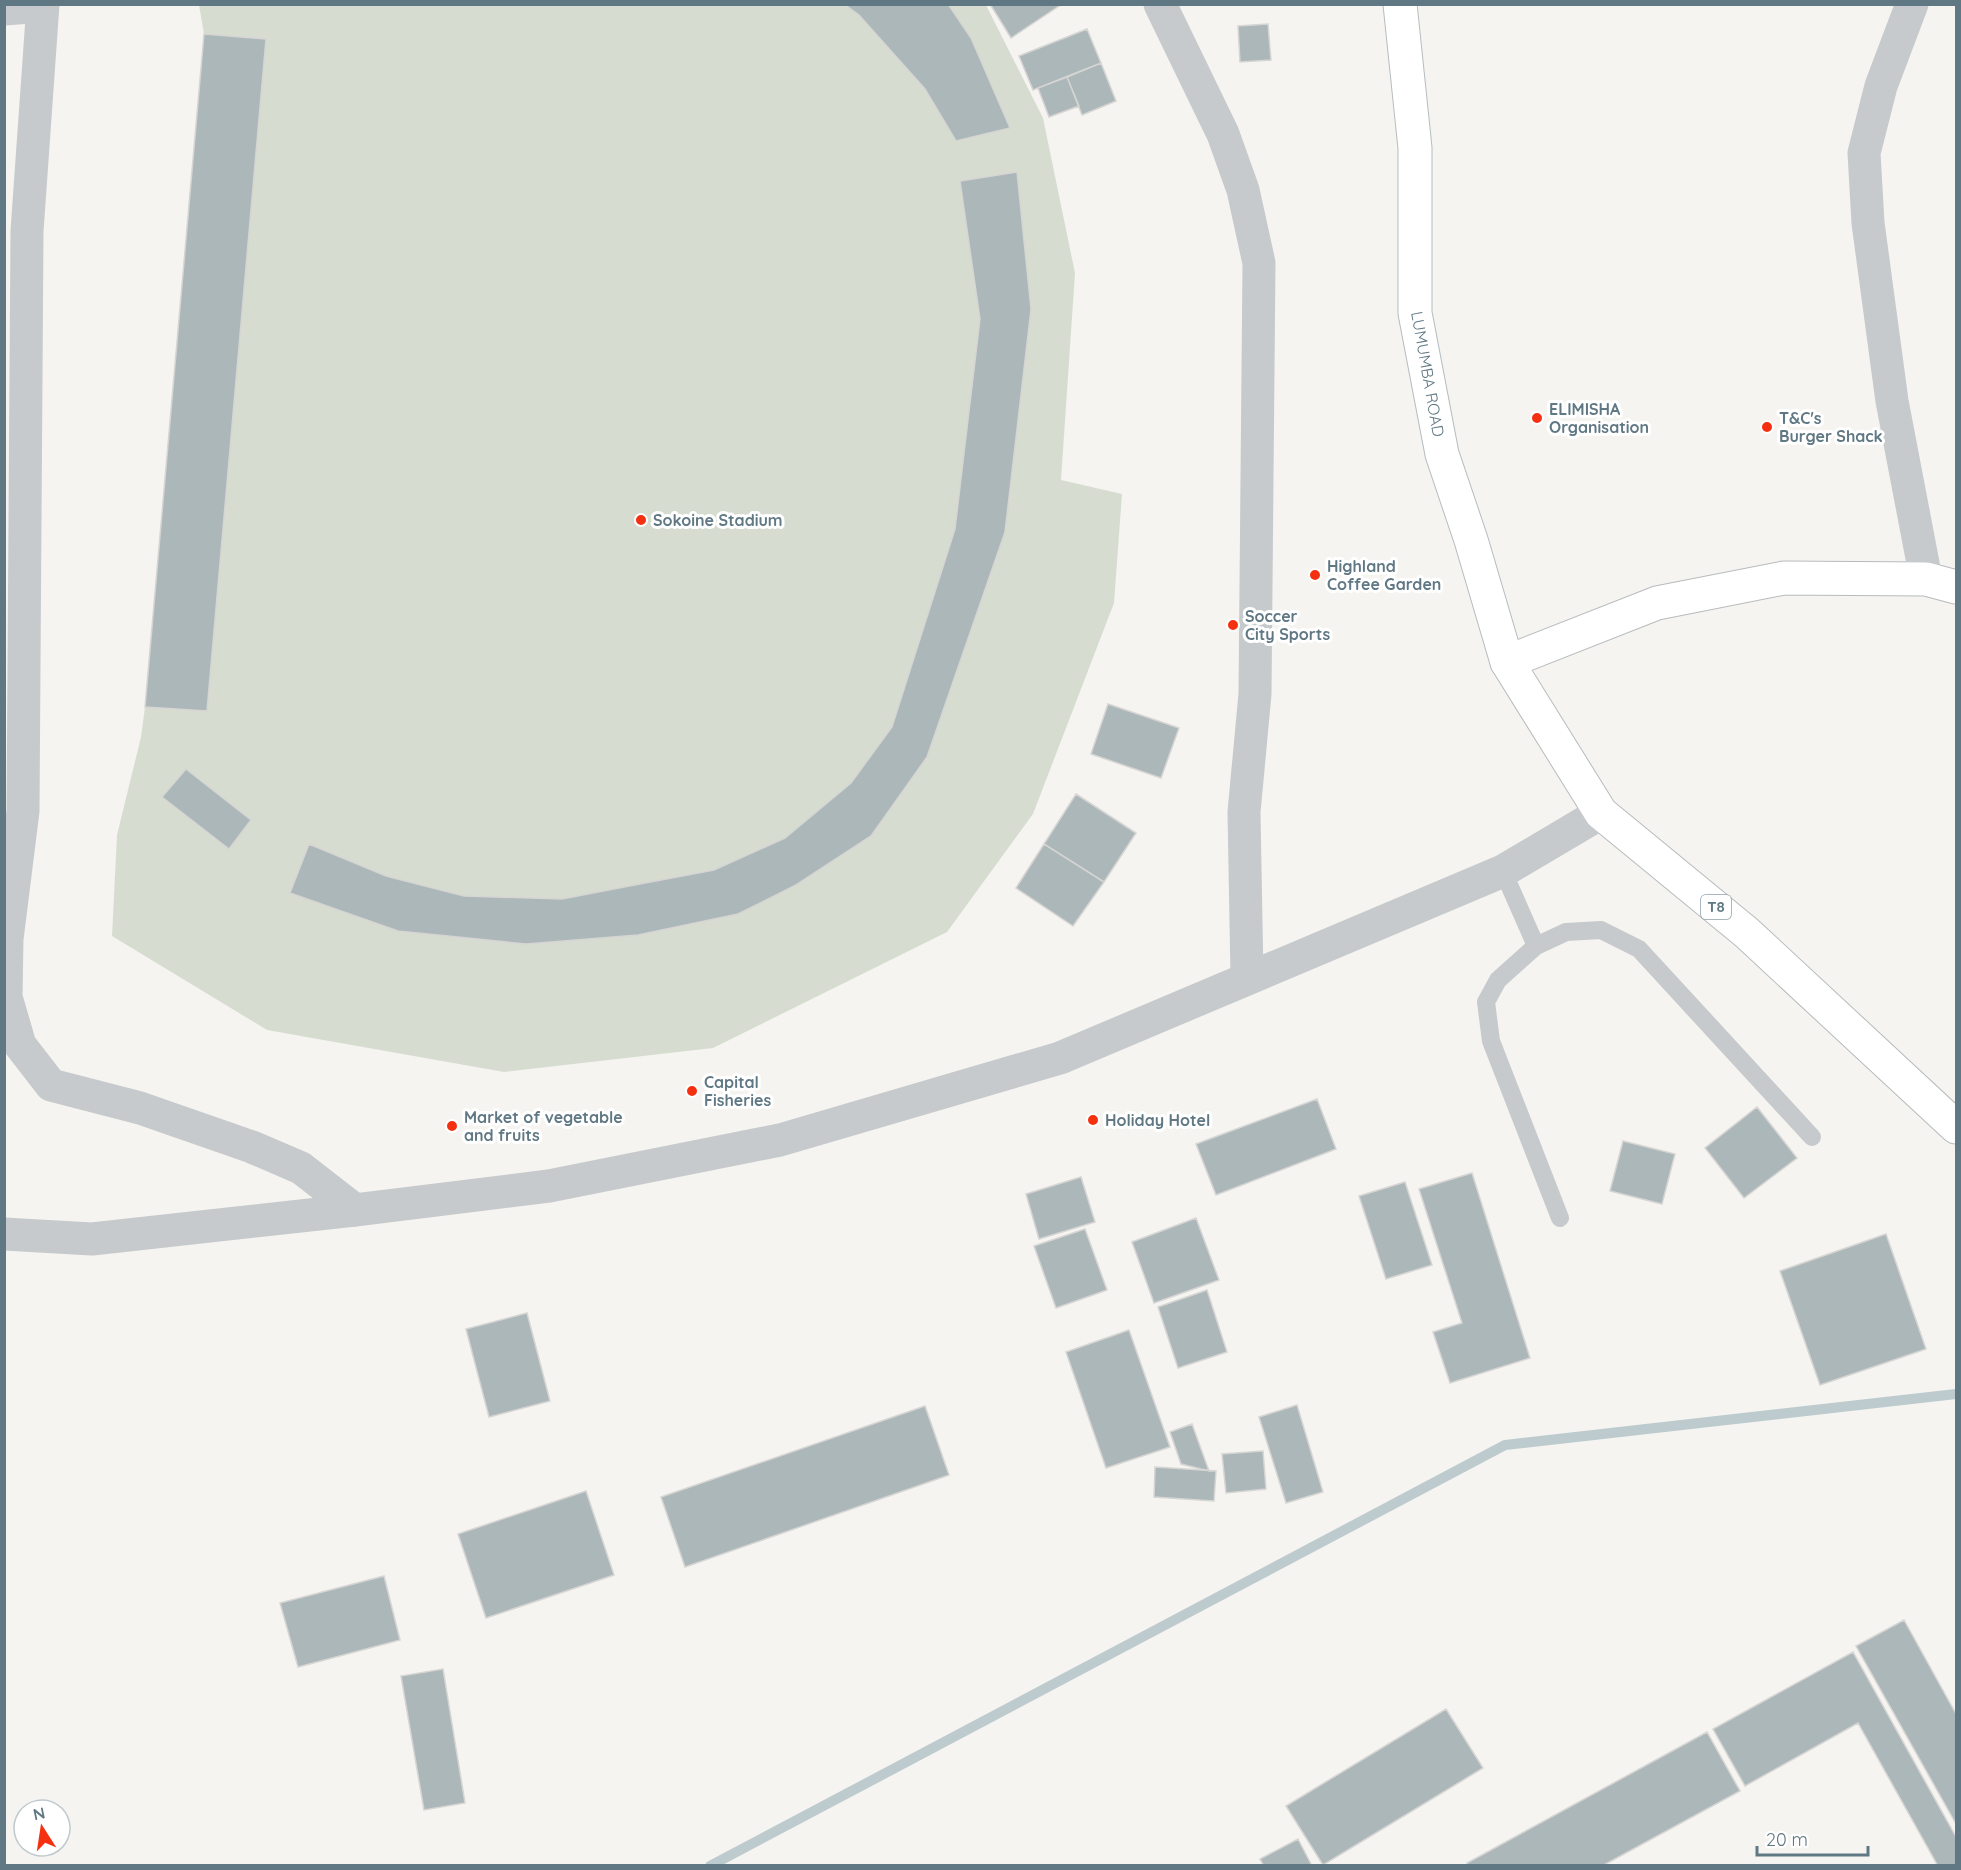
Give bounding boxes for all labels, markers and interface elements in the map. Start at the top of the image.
street label: LUMUMBA ROAD [1407,310,1449,438]
place label: ELIMISHA Organisation [1549,399,1649,437]
place label: T&C's Burger Shack [1779,408,1883,446]
marker: ELIMISHA Organisation [1530,411,1544,425]
marker: T&C's Burger Shack [1760,420,1774,434]
place label: Sokoine Stadium [653,510,783,530]
marker: Sokoine Stadium [634,513,648,527]
place label: Highland Coffee Garden [1327,556,1441,594]
marker: Highland Coffee Garden [1308,568,1322,582]
place label: Soccer City Sports [1245,606,1331,644]
marker: Soccer City Sports [1226,618,1240,632]
road number: T8 [1701,895,1731,919]
place label: Capital Fisheries [704,1072,771,1110]
marker: Capital Fisheries [685,1084,699,1098]
place label: Market of vegetable and fruits [464,1107,623,1145]
place label: Holiday Hotel [1105,1110,1210,1130]
marker: Holiday Hotel [1086,1113,1100,1127]
marker: Market of vegetable and fruits [445,1119,459,1133]
north arrow [12,1798,72,1858]
text: N [31,1802,47,1824]
scale bar [1757,1819,1868,1857]
text: 20 m [1766,1828,1808,1851]

